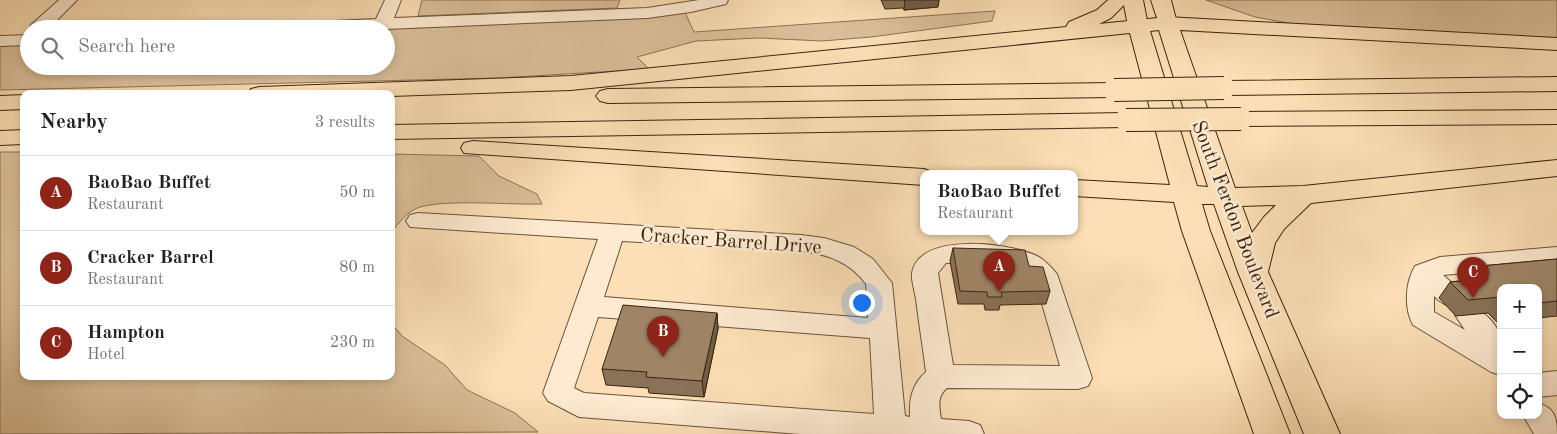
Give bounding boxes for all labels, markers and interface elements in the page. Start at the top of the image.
search box [20,20,395,75]
icon: search [38,34,66,62]
text: Search here [78,38,175,57]
text: Nearby [40,112,108,133]
text: 3 results [315,115,375,131]
street label: South Ferdon Boulevard [1187,118,1281,321]
popup [920,170,1078,235]
text: BaoBao Buffet [87,174,211,193]
text: BaoBao Buffet [937,183,1061,202]
text: A [50,185,62,201]
text: 50 m [339,185,375,201]
text: Restaurant [87,197,164,213]
text: Restaurant [937,206,1014,222]
street label: Cracker Barrel Drive [639,226,822,258]
text: Cracker Barrel [87,249,214,268]
pin: A [983,251,1015,292]
pin: C [1457,257,1489,298]
text: B [50,260,62,276]
text: 80 m [339,260,375,276]
text: Restaurant [87,272,164,288]
map controls [1497,284,1542,419]
button: + [1497,284,1542,329]
your location [849,290,875,316]
pin: B [647,316,679,357]
text: Hampton [87,324,165,343]
button: − [1497,329,1542,374]
text: C [51,335,61,351]
text: 230 m [330,335,375,351]
text: Hotel [87,347,125,363]
button: locate [1497,374,1542,419]

